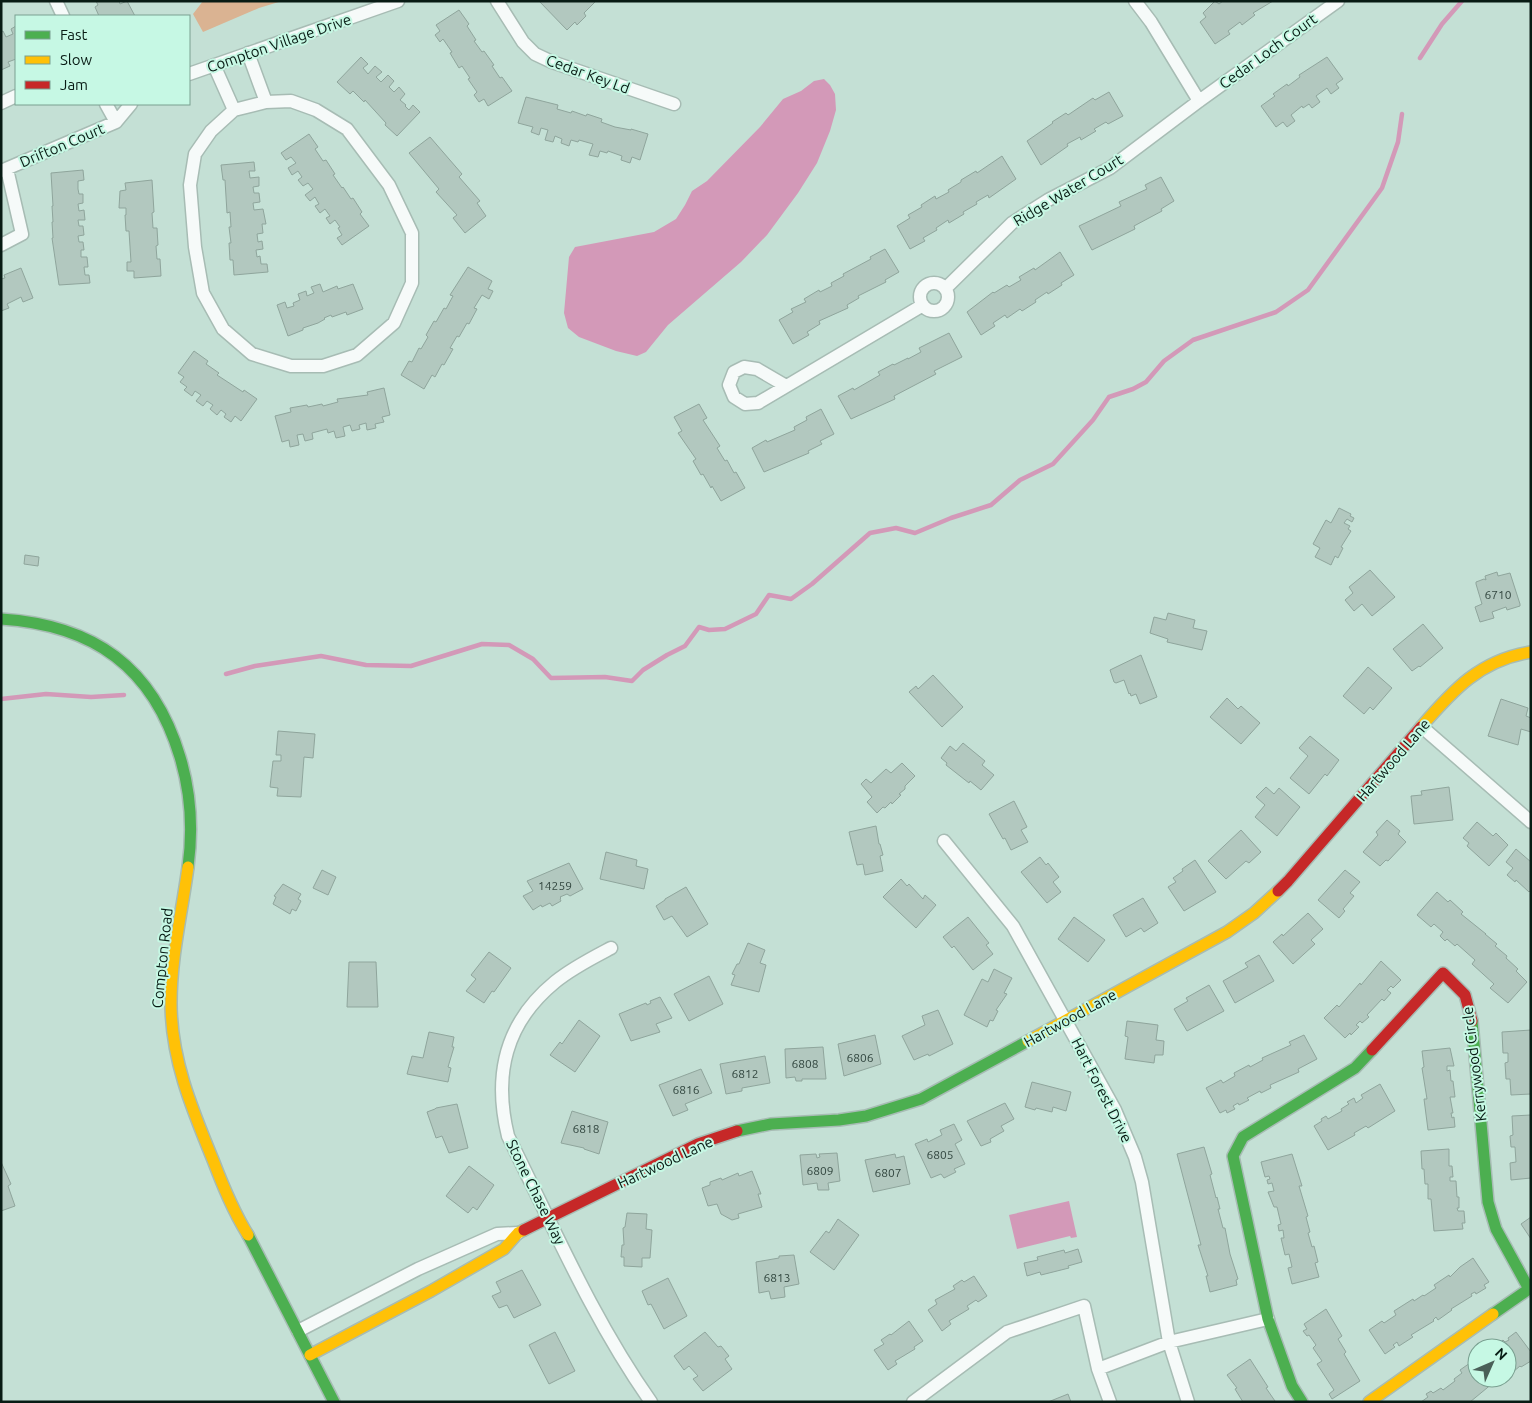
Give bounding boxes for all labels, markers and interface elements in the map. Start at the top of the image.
street label: Compton Village Drive [205,10,353,76]
street label: Cedar Loch Court [1216,10,1320,92]
legend [15,15,190,105]
text: Fast [60,26,88,43]
text: Slow [60,51,93,68]
street label: Cedar Key Ld [544,51,632,97]
text: Jam [60,76,88,93]
street label: Drifton Court [17,119,107,170]
street label: Ridge Water Court [1010,151,1126,229]
house number: 6710 [1484,588,1512,601]
street label: Hartwood Lane [1353,715,1433,805]
house number: 14259 [538,879,572,892]
street label: Compton Road [148,907,176,1009]
street label: Hartwood Lane [1021,986,1119,1050]
street label: Kerrywood Circle [1459,1006,1489,1122]
street label: Hart Forest Drive [1068,1035,1136,1145]
house number: 6806 [846,1051,874,1064]
house number: 6808 [791,1057,819,1070]
house number: 6812 [731,1067,759,1080]
house number: 6816 [672,1083,700,1096]
house number: 6818 [572,1122,600,1135]
street label: Hartwood Lane [615,1132,715,1192]
street label: Stone Chase Way [503,1137,569,1247]
house number: 6805 [926,1148,954,1161]
house number: 6809 [806,1164,834,1177]
house number: 6807 [874,1166,902,1179]
house number: 6813 [763,1271,791,1284]
north arrow [1467,1338,1517,1388]
text: N [1492,1344,1511,1363]

